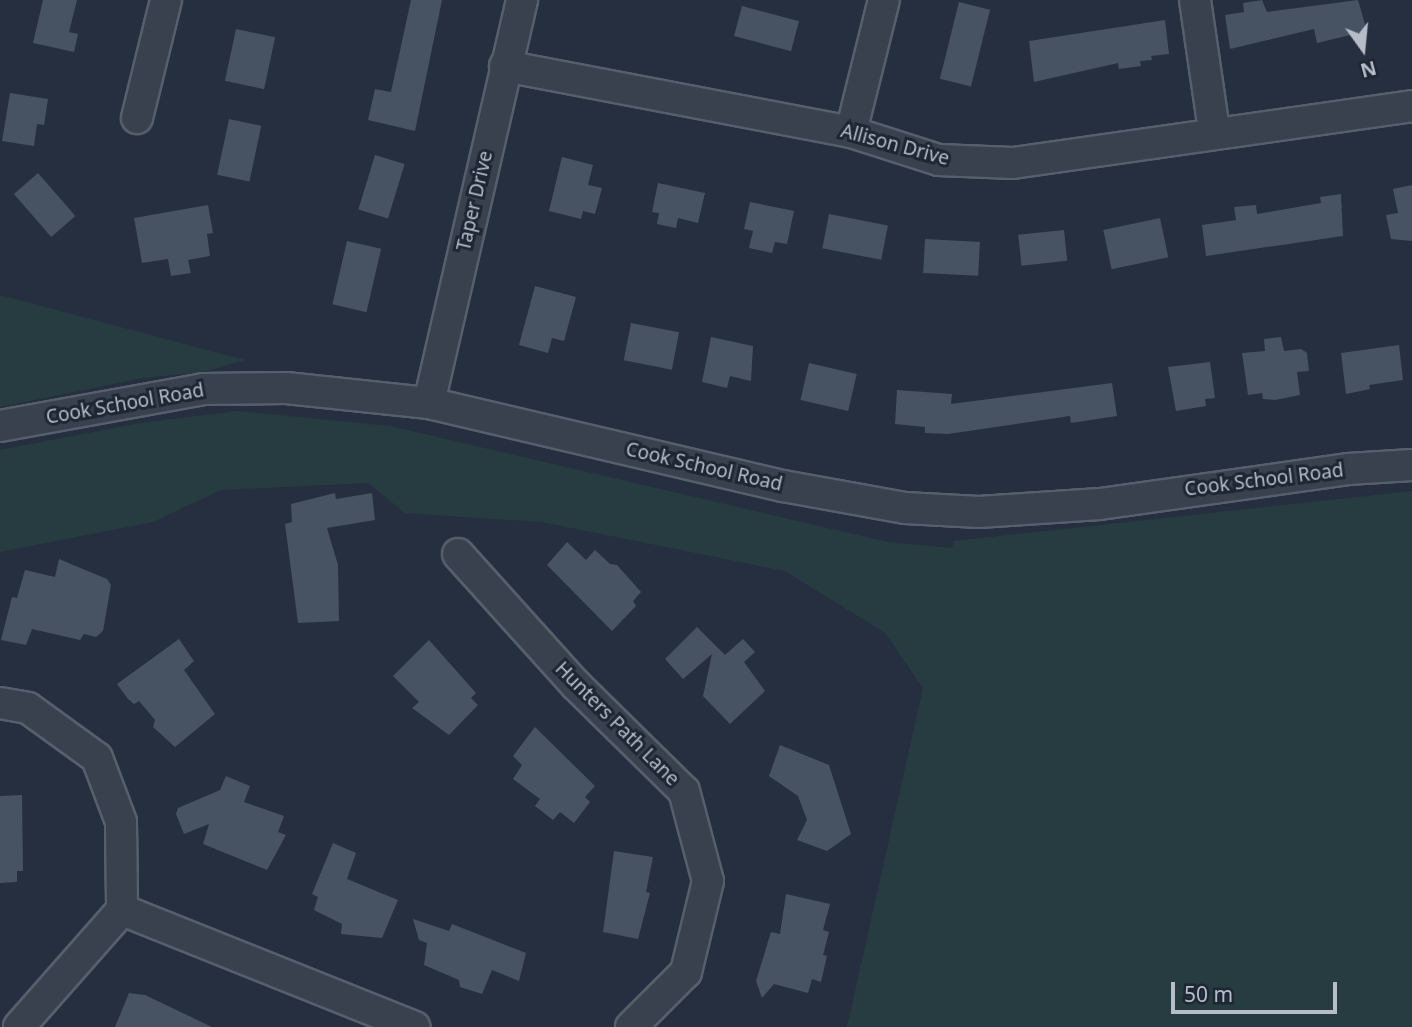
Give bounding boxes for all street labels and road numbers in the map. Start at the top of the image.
street label: Allison Drive [838,120,952,170]
street label: Taper Drive [452,149,498,253]
street label: Cook School Road [44,379,206,429]
street label: Cook School Road [624,438,784,496]
street label: Cook School Road [1183,459,1345,501]
street label: Hunters Path Lane [550,657,684,791]

